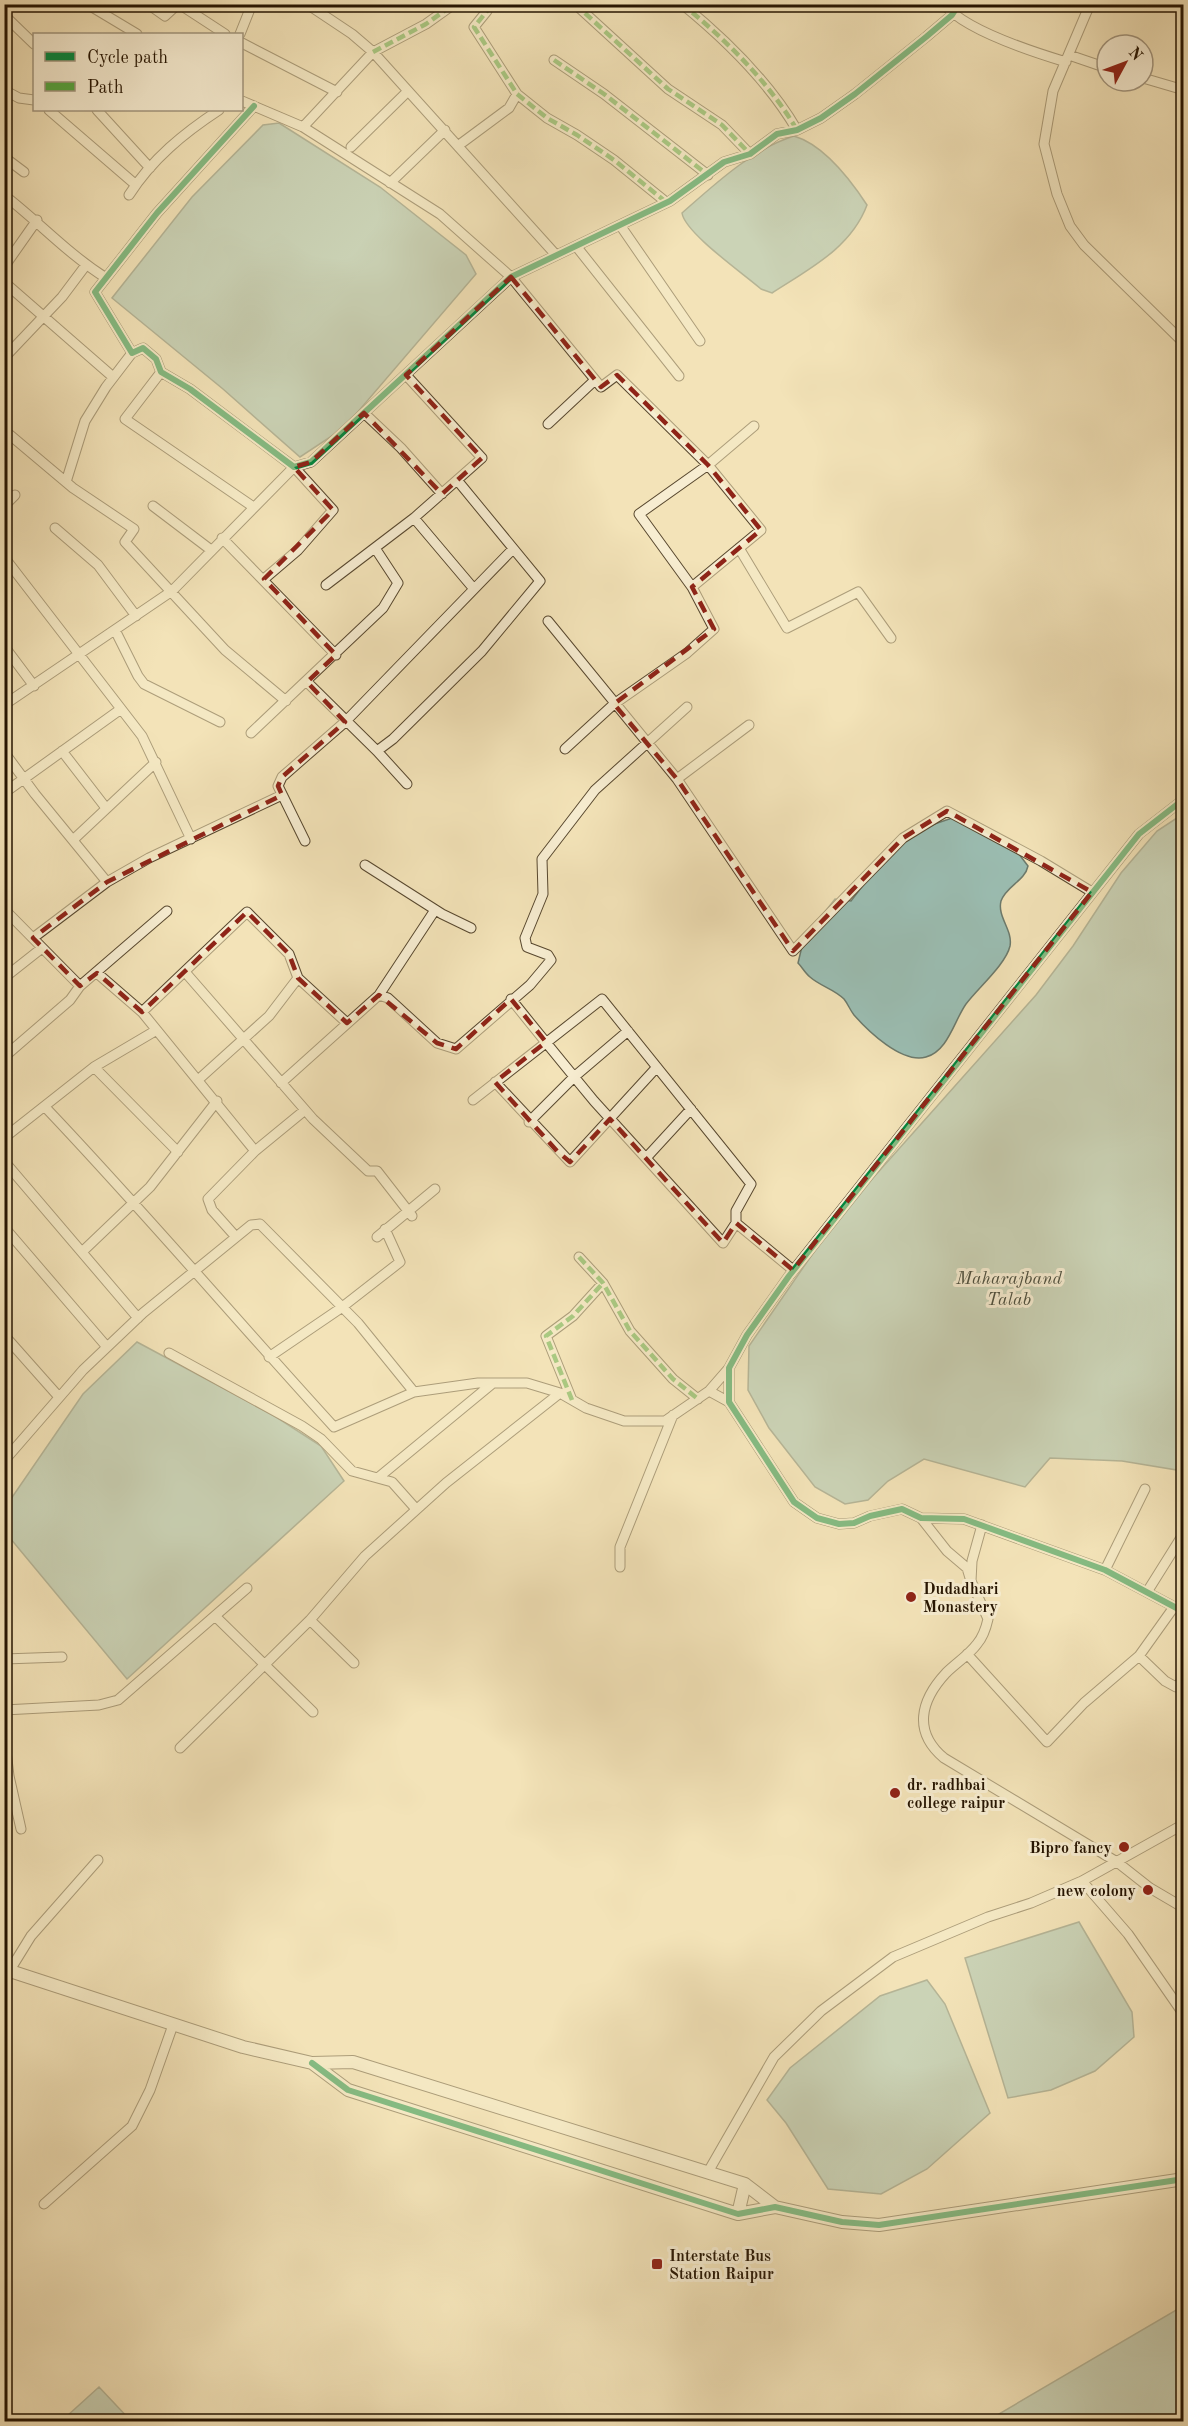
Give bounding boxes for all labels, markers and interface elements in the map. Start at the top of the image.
legend [33,33,243,111]
north arrow [1095,33,1155,93]
text: N [1125,45,1145,65]
text: Cycle path [87,49,168,67]
text: Path [87,79,124,97]
water label: Maharajband Talab [955,1270,1062,1309]
place label: Dudadhari Monastery [923,1582,999,1616]
marker: Dudadhari Monastery [904,1590,918,1604]
place label: dr. radhbai college raipur [907,1778,1005,1812]
marker: dr. radhbai college raipur [888,1786,902,1800]
marker: Bipro fancy [1117,1840,1131,1854]
place label: Bipro fancy [1029,1841,1112,1857]
marker: new colony [1141,1883,1155,1897]
place label: new colony [1057,1884,1136,1900]
place label: Interstate Bus Station Raipur [669,2249,774,2283]
marker: Interstate Bus Station Raipur [650,2257,664,2271]

